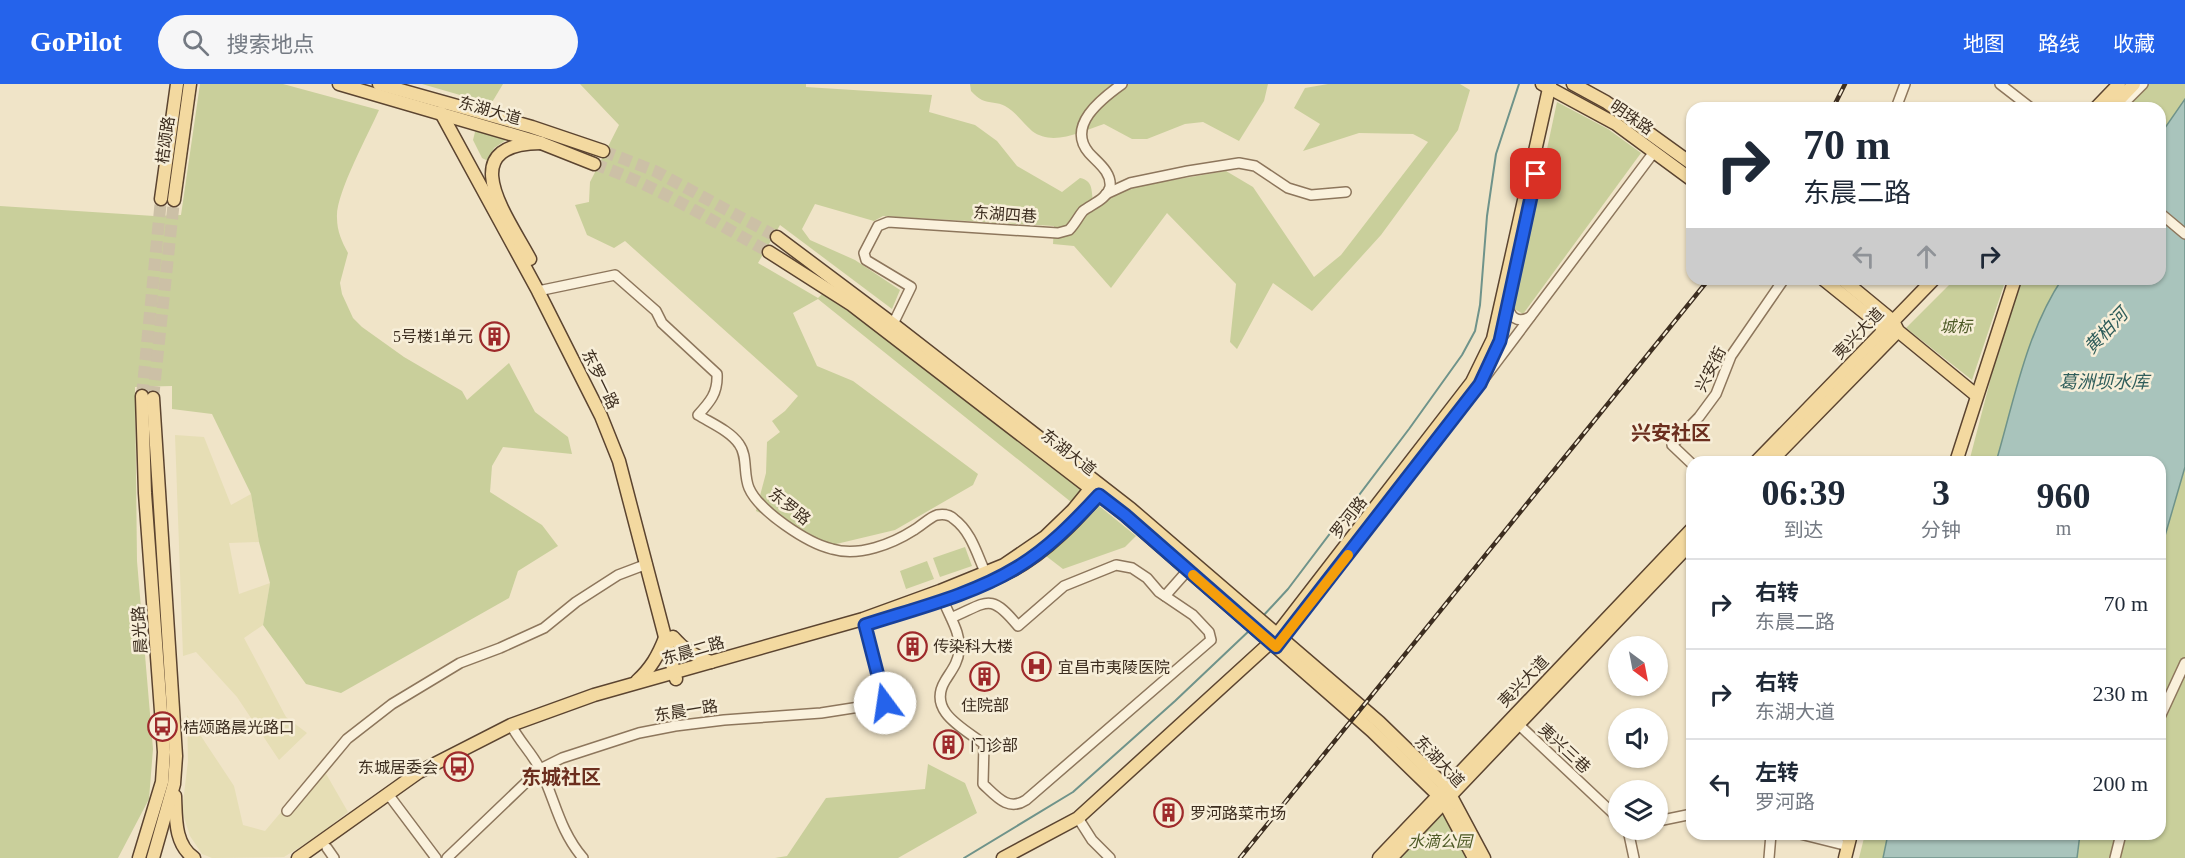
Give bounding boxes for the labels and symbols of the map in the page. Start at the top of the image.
street label: 东湖大道 [457,93,523,127]
street label: 明珠路 [1607,97,1656,138]
street label: 桔颂路 [154,115,177,165]
pin [1510,148,1561,199]
street label: 东湖四巷 [972,204,1037,225]
water label: 黄柏河 [2080,302,2134,358]
street label: 夷兴大道 [1830,304,1887,362]
park label: 城标 [1940,318,1974,335]
building icon: 5号楼1单元 [478,320,510,352]
place label: 5号楼1单元 [393,328,473,345]
street label: 兴安街 [1692,344,1729,394]
street label: 东罗一路 [579,347,622,412]
water label: 葛洲坝水库 [2059,372,2152,392]
district label: 兴安社区 [1631,422,1711,444]
street label: 东湖大道 [1038,426,1099,479]
street label: 东罗路 [766,485,814,528]
street label: 罗河路 [1327,493,1370,541]
street label: 晨光路 [129,605,150,655]
building icon: 传染科大楼 [896,630,928,662]
street label: 东晨二路 [660,633,726,667]
north arrow [1608,636,1668,696]
place label: 传染科大楼 [933,638,1013,655]
hospital icon: 宜昌市夷陵医院 [1021,651,1053,683]
street label: 夷兴大道 [1495,652,1552,710]
place label: 宜昌市夷陵医院 [1058,659,1170,676]
building icon: 住院部 [969,661,1001,693]
position arrow [853,671,917,735]
street label: 东晨一路 [653,697,719,724]
place label: 住院部 [961,697,1009,714]
bus stop icon: 桔颂路晨光路口 [146,711,178,743]
place label: 桔颂路晨光路口 [183,719,295,736]
street label: 夷兴三巷 [1535,720,1594,776]
building icon: 门诊部 [933,729,965,761]
street label: 东湖大道 [1412,732,1468,791]
place label: 门诊部 [970,737,1018,754]
bus stop icon: 东城居委会 [443,751,475,783]
place label: 东城居委会 [358,759,438,776]
district label: 东城社区 [521,766,601,788]
building icon: 罗河路菜市场 [1153,797,1185,829]
place label: 罗河路菜市场 [1190,805,1286,822]
park label: 水滴公园 [1408,833,1474,850]

